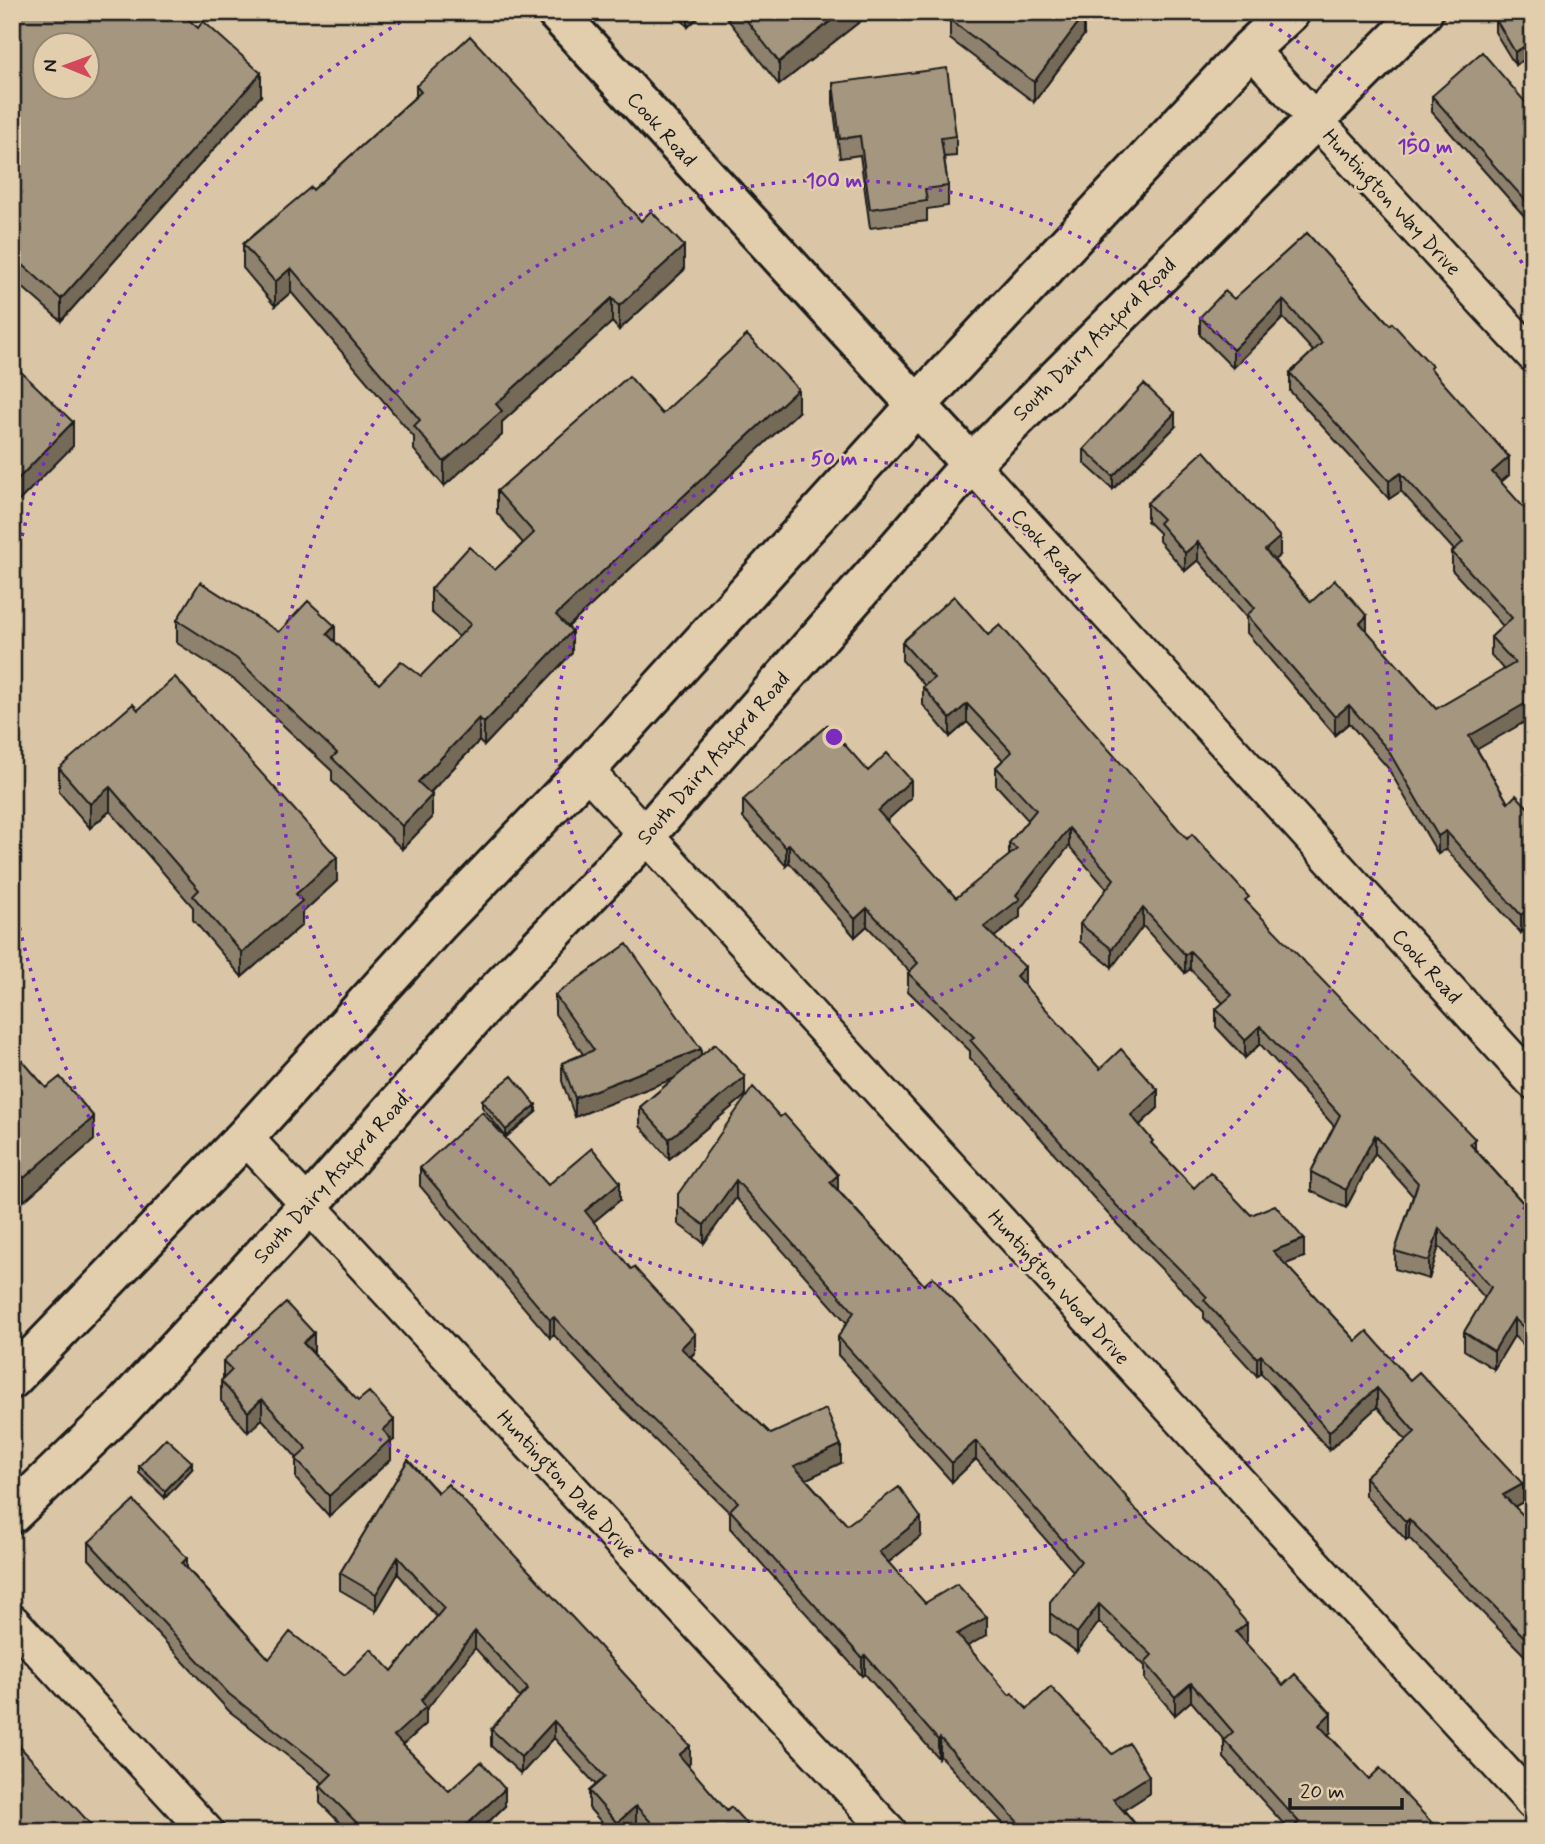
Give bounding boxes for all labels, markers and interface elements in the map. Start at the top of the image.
north arrow [32,32,102,102]
text: N [38,59,63,72]
street label: Cook Road [620,86,703,173]
street label: Huntington Way Drive [1314,123,1467,284]
text: 150 m [1397,133,1453,161]
text: 100 m [806,167,862,195]
street label: South Dairy Ashford Road [1007,252,1184,429]
text: 50 m [811,445,858,473]
street label: Cook Road [1004,503,1087,590]
street label: South Dairy Ashford Road [631,666,798,852]
centre of rings [822,725,846,749]
street label: Cook Road [1385,923,1468,1010]
street label: South Dairy Ashford Road [247,1087,417,1271]
street label: Huntington Wood Drive [979,1204,1136,1373]
street label: Huntington Dale Drive [488,1404,643,1567]
scale bar [1290,1767,1402,1811]
text: 20 m [1300,1778,1345,1806]

